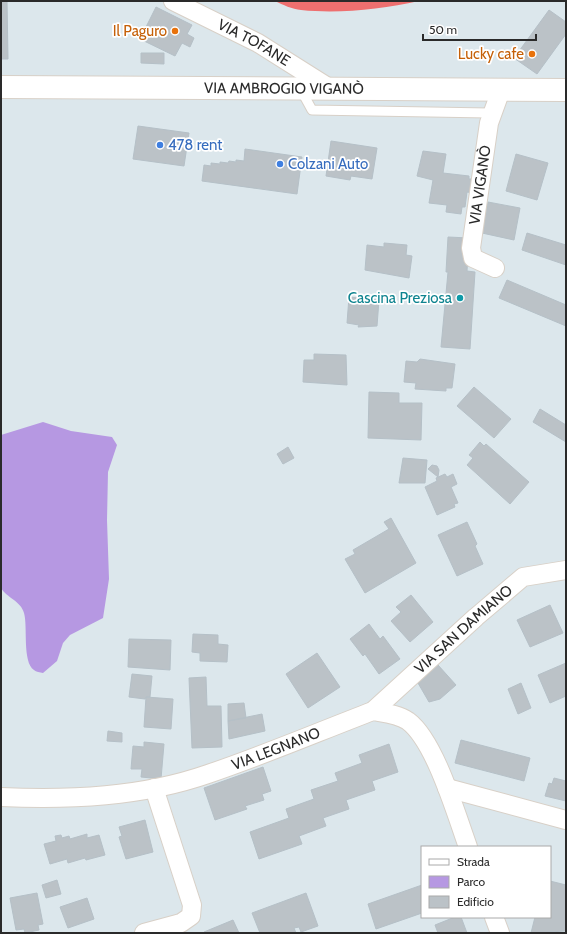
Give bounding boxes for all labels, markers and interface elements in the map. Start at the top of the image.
street label: VIA TOFANE [215,16,293,70]
scale bar [423,16,536,42]
place label: Il Paguro [113,22,167,40]
text: 50 m [429,22,457,37]
marker: Il Paguro [170,26,180,36]
place label: Lucky cafe [458,45,524,63]
marker: Lucky cafe [527,49,537,59]
street label: VIA AMBROGIO VIGANÒ [204,79,364,98]
place label: 478 rent [168,136,222,154]
marker: 478 rent [155,140,165,150]
street label: VIA VIGANÒ [465,144,495,226]
place label: Colzani Auto [288,155,368,173]
marker: Colzani Auto [275,159,285,169]
place label: Cascina Preziosa [348,289,453,307]
marker: Cascina Preziosa [455,293,465,303]
street label: VIA SAN DAMIANO [411,581,516,677]
street label: VIA LEGNANO [229,724,323,774]
legend [421,846,551,918]
text: Strada [457,854,490,869]
text: Parco [457,874,485,889]
text: Edificio [457,894,494,909]

